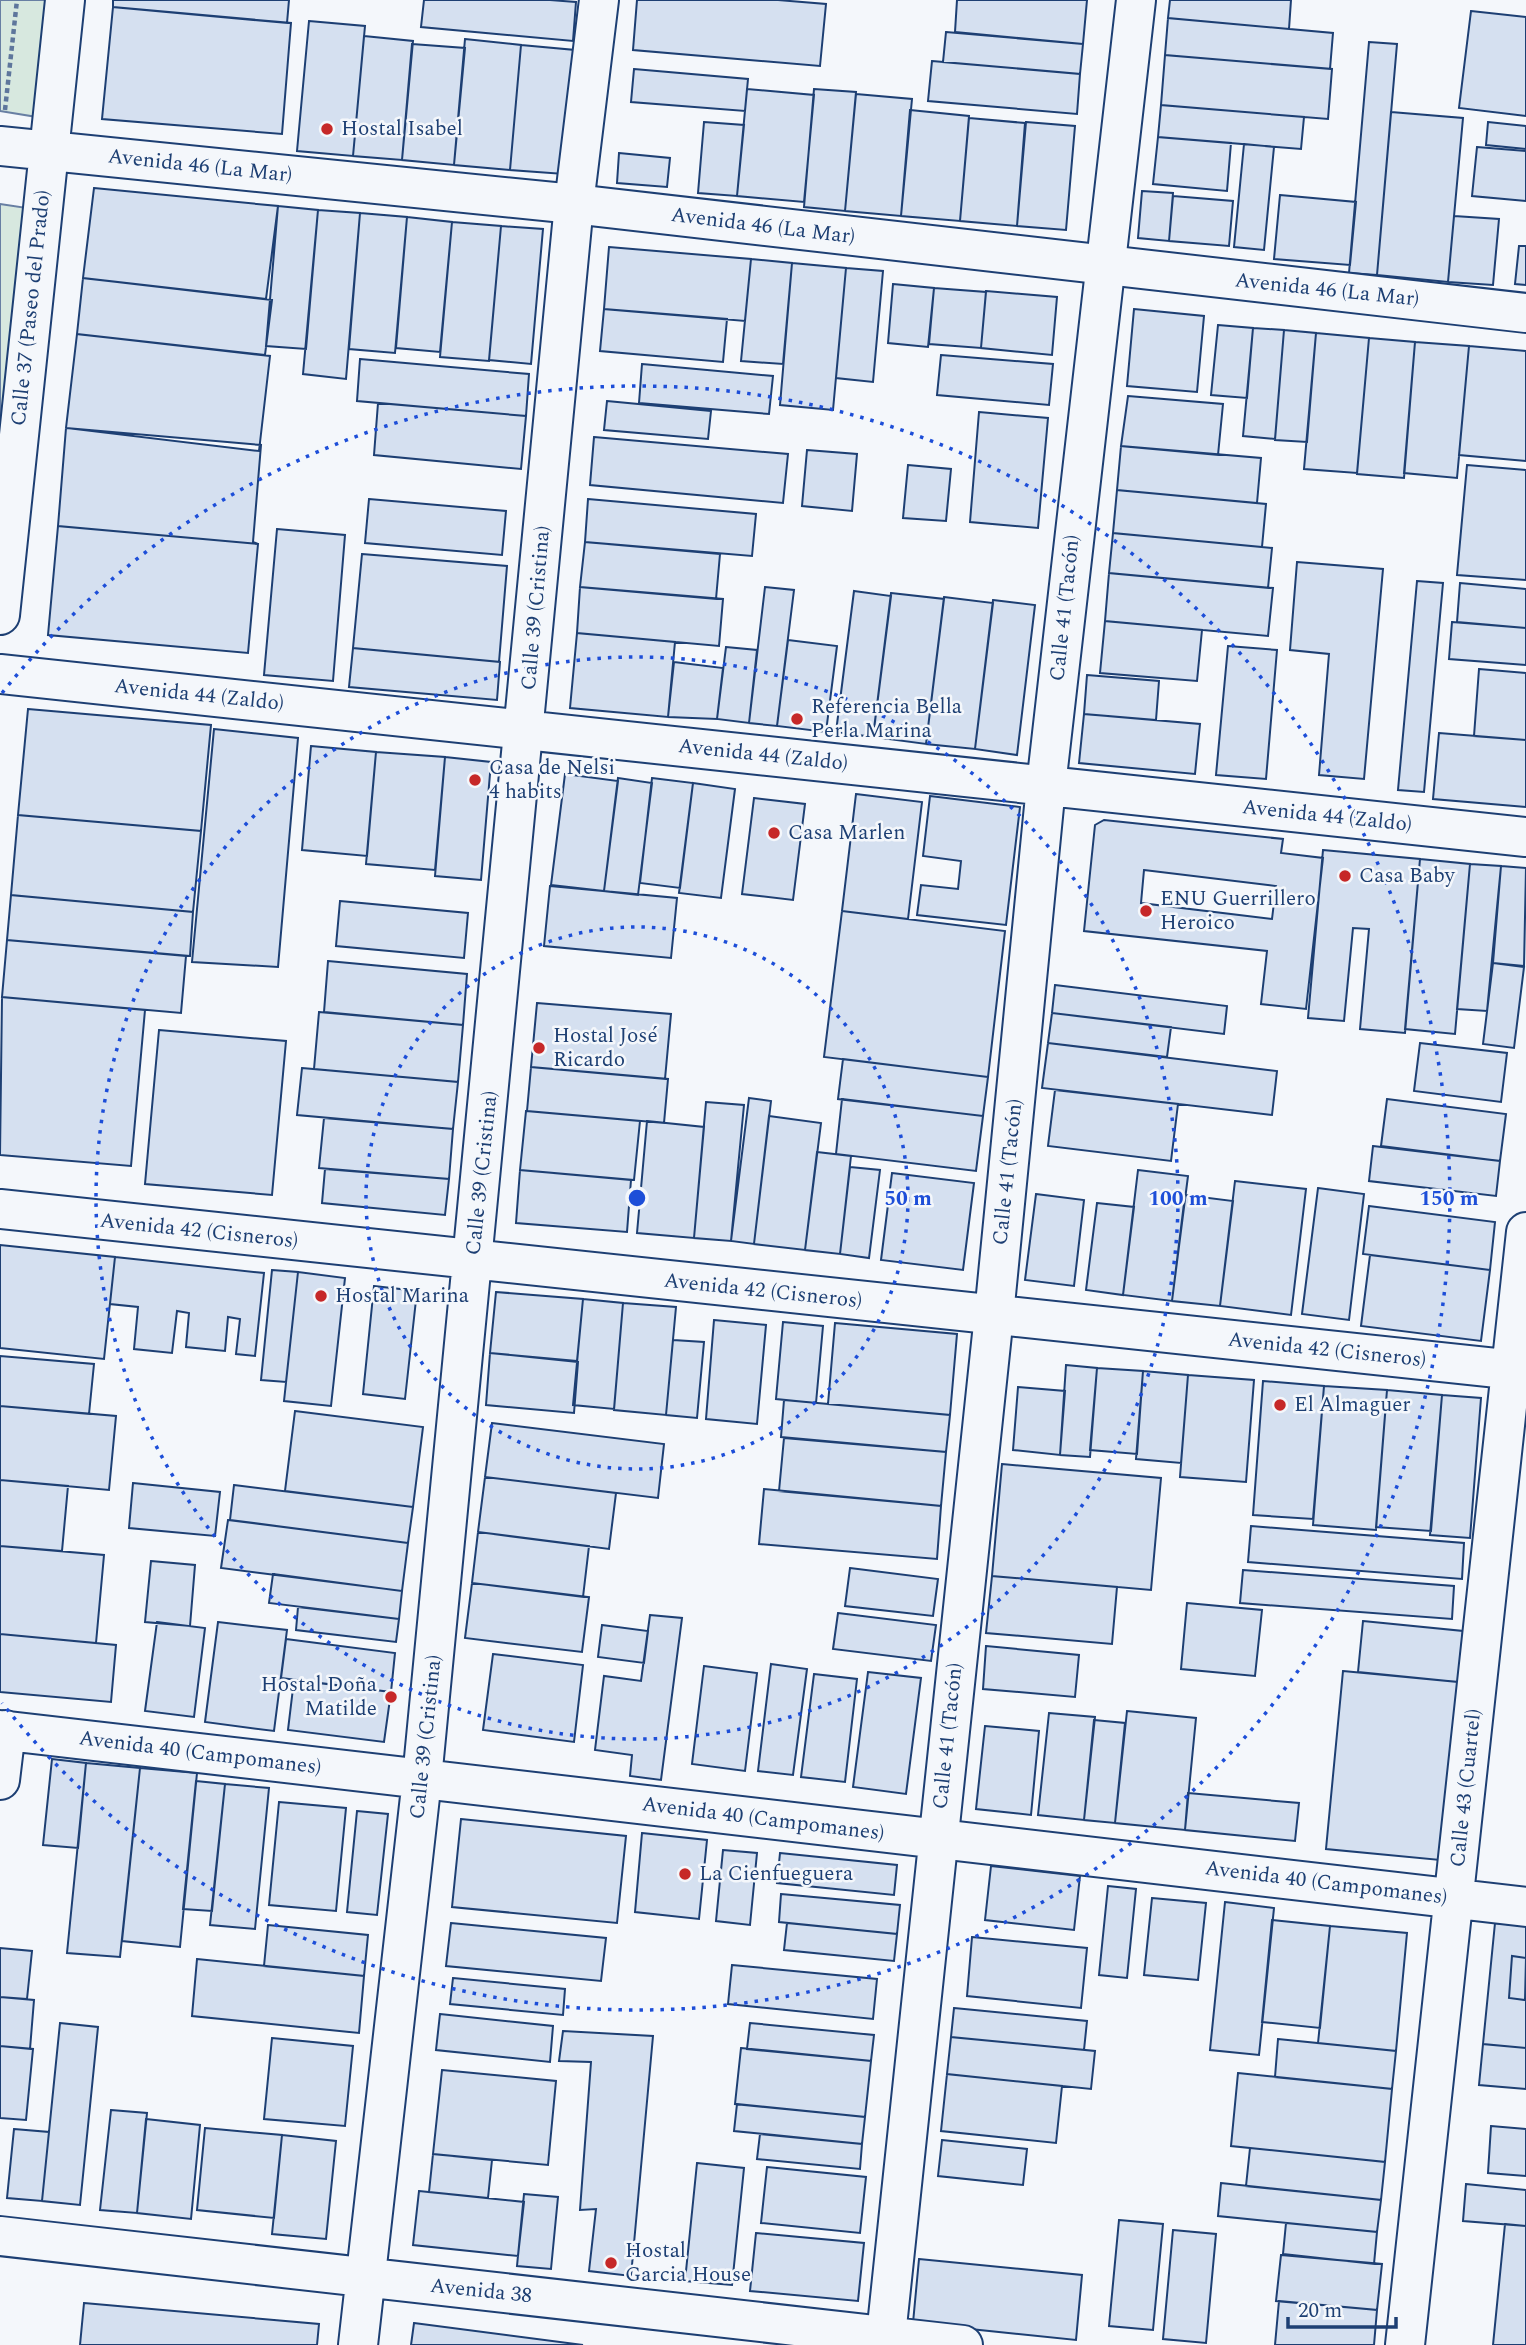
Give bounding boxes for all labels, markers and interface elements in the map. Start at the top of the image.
place label: Hostal Isabel [341,113,463,145]
marker: Hostal Isabel [319,121,335,137]
street label: Avenida 46 (La Mar) [106,140,294,192]
street label: Calle 37 (Paseo del Prado) [3,188,59,428]
street label: Avenida 46 (La Mar) [669,199,857,253]
street label: Avenida 46 (La Mar) [1233,264,1421,316]
street label: Calle 39 (Cristina) [513,524,559,692]
street label: Calle 41 (Tacón) [1041,533,1089,683]
street label: Avenida 44 (Zaldo) [112,670,286,720]
place label: Referencia Bella Perla Marina [811,691,963,747]
marker: Referencia Bella Perla Marina [789,711,805,727]
street label: Avenida 44 (Zaldo) [676,730,850,780]
place label: Casa de Nelsi 4 habits [489,752,615,808]
marker: Casa de Nelsi 4 habits [467,772,483,788]
street label: Avenida 44 (Zaldo) [1240,791,1414,841]
place label: Casa Marlen [788,817,905,849]
marker: Casa Marlen [766,825,782,841]
place label: Casa Baby [1359,860,1456,892]
marker: Casa Baby [1337,868,1353,884]
place label: ENU Guerrillero Heroico [1160,883,1316,939]
marker: ENU Guerrillero Heroico [1138,903,1154,919]
place label: Hostal José Ricardo [553,1020,658,1076]
marker: Hostal José Ricardo [531,1040,547,1056]
street label: Calle 39 (Cristina) [457,1089,507,1257]
street label: Calle 41 (Tacón) [984,1097,1032,1247]
text: 50 m [884,1183,932,1215]
text: 100 m [1148,1183,1208,1215]
text: 150 m [1419,1183,1479,1215]
centre of rings [625,1186,649,1210]
street label: Avenida 42 (Cisneros) [98,1205,300,1257]
street label: Avenida 42 (Cisneros) [662,1265,864,1317]
place label: Hostal Marina [335,1280,470,1312]
marker: Hostal Marina [313,1288,329,1304]
street label: Avenida 42 (Cisneros) [1226,1324,1428,1376]
place label: El Almaguer [1294,1389,1411,1421]
marker: El Almaguer [1272,1397,1288,1413]
street label: Calle 39 (Cristina) [401,1653,451,1821]
street label: Calle 41 (Tacón) [924,1661,972,1811]
place label: Hostal Doña Matilde [261,1669,378,1725]
marker: Hostal Doña Matilde [383,1689,399,1705]
street label: Calle 43 (Cuartel) [1442,1707,1490,1869]
street label: Avenida 40 (Campomanes) [77,1722,323,1784]
street label: Avenida 40 (Campomanes) [640,1788,886,1850]
street label: Avenida 40 (Campomanes) [1203,1852,1449,1914]
place label: La Cienfueguera [699,1858,854,1890]
marker: La Cienfueguera [677,1866,693,1882]
place label: Hostal Garcia House [625,2235,751,2291]
marker: Hostal Garcia House [603,2255,619,2271]
street label: Avenida 38 [429,2270,533,2312]
scale bar [1288,2286,1396,2330]
text: 20 m [1298,2295,1342,2327]

